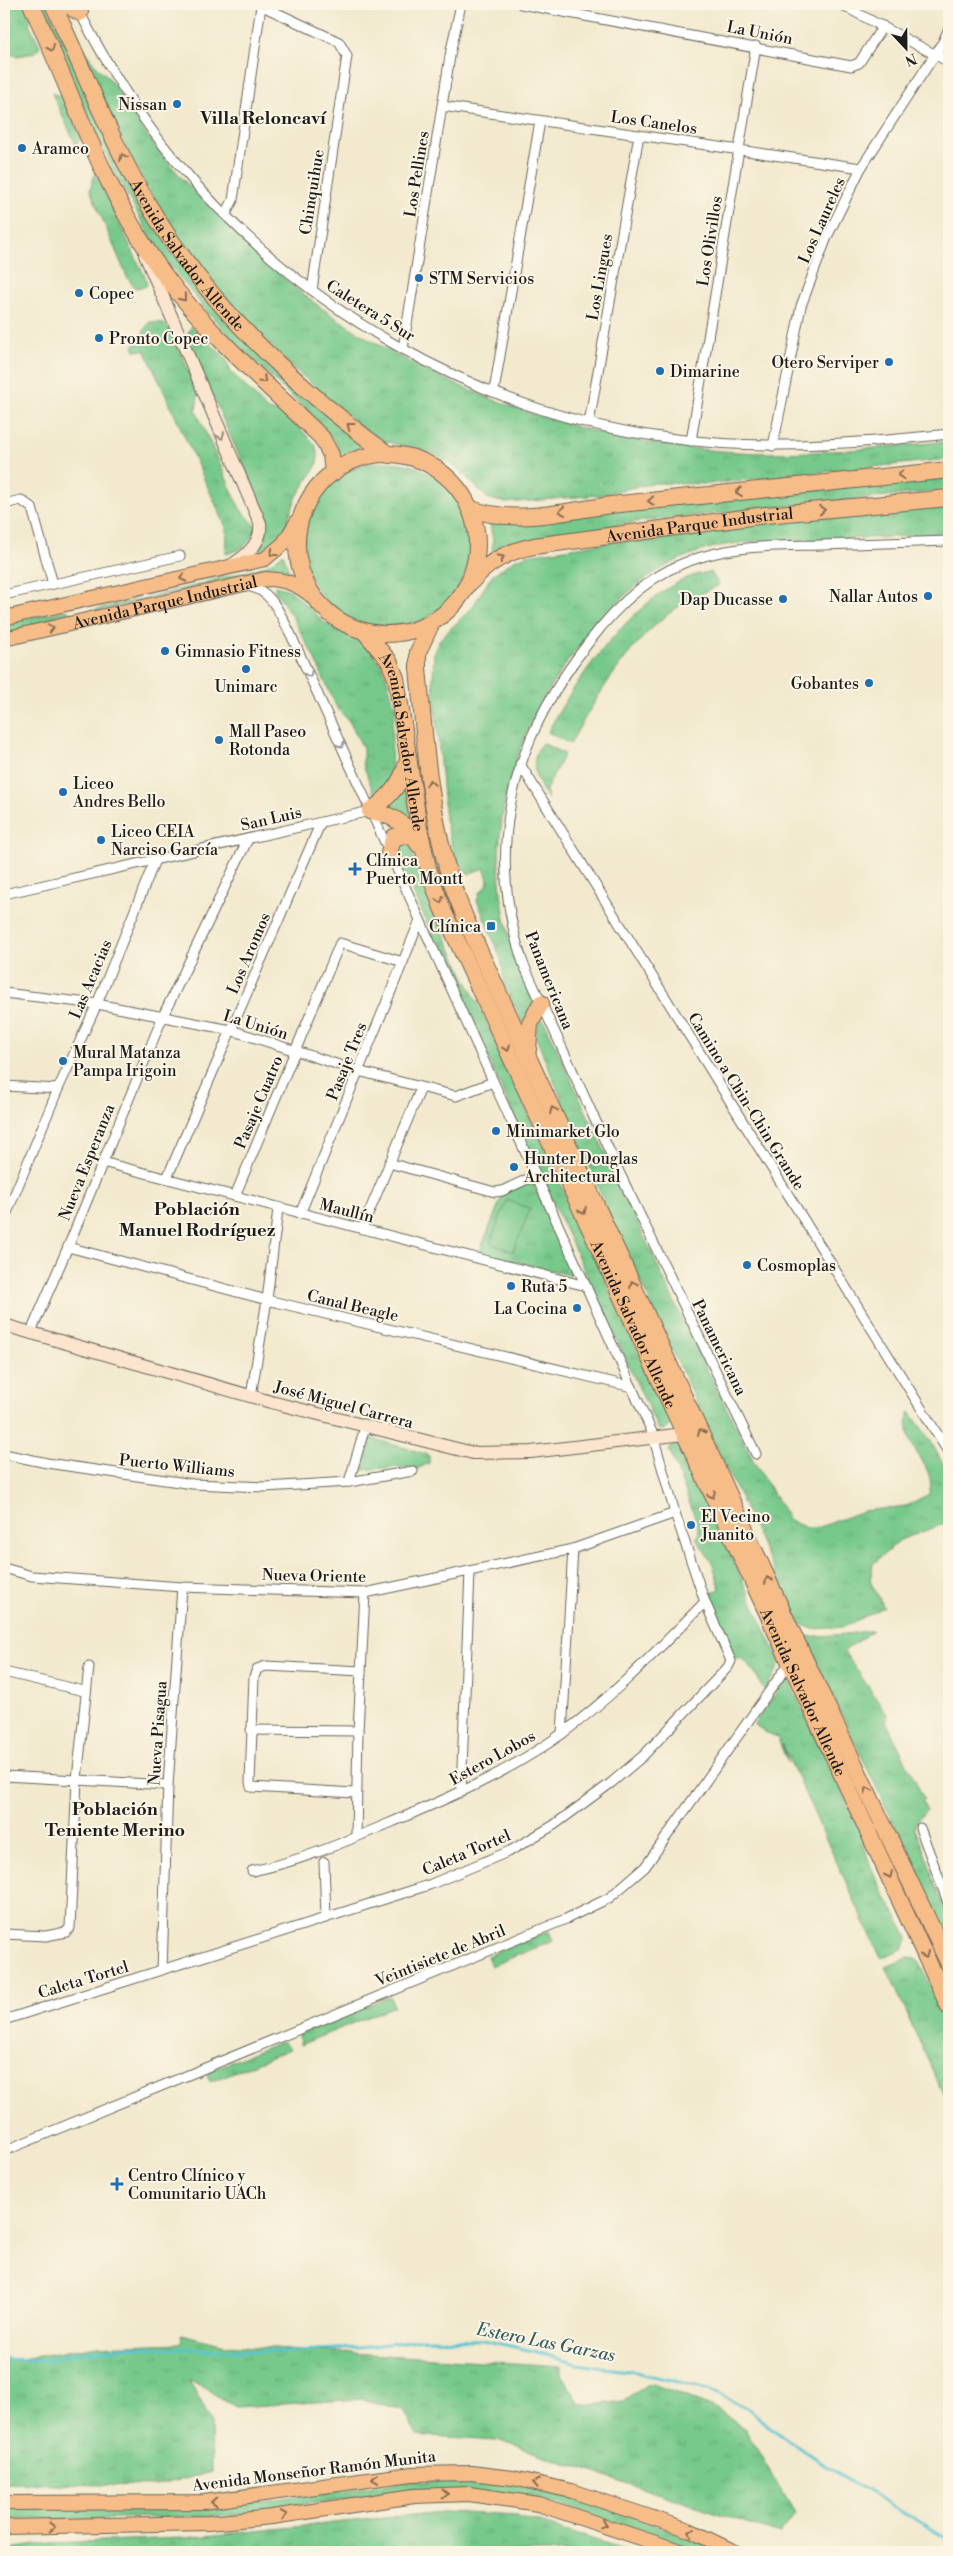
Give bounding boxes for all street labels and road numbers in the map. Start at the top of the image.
street label: La Unión [725,17,795,49]
street label: Los Canelos [609,107,698,139]
street label: Los Pellines [400,129,434,219]
street label: Chinquihue [295,148,329,236]
street label: Los Laureles [794,174,850,267]
street label: Avenida Salvador Allende [125,175,249,335]
street label: Los Olivillos [693,195,727,288]
street label: Los Lingues [583,232,617,322]
street label: Caletera 5 Sur [322,276,419,346]
street label: Avenida Parque Industrial [604,503,794,547]
street label: Avenida Parque Industrial [70,572,260,634]
street label: Avenida Salvador Allende [374,647,428,833]
street label: San Luis [239,802,304,836]
street label: Los Aromos [223,910,275,997]
street label: Panamericana [520,928,578,1033]
street label: Las Acacias [65,937,117,1022]
street label: La Unión [221,1006,291,1044]
street label: Camino a Chin-Chin Grande [683,1009,809,1194]
street label: Pasaje Tres [322,1019,372,1103]
street label: Pasaje Cuatro [230,1053,288,1152]
street label: Nueva Esperanza [54,1100,120,1224]
street label: Maullín [317,1195,377,1228]
street label: Avenida Salvador Allende [585,1236,681,1412]
street label: Canal Beagle [305,1286,400,1326]
street label: Panamericana [687,1296,751,1399]
street label: José Miguel Carrera [271,1377,416,1433]
street label: Puerto Williams [118,1450,236,1482]
street label: Nueva Oriente [262,1565,366,1587]
street label: Avenida Salvador Allende [755,1604,850,1780]
street label: Nueva Pisagua [144,1679,172,1786]
street label: Estero Lobos [446,1726,539,1790]
street label: Caleta Tortel [419,1825,514,1880]
street label: Veintisiete de Abril [371,1921,509,1992]
street label: Caleta Tortel [36,1957,131,2003]
street label: Avenida Monseñor Ramón Munita [190,2446,438,2496]

